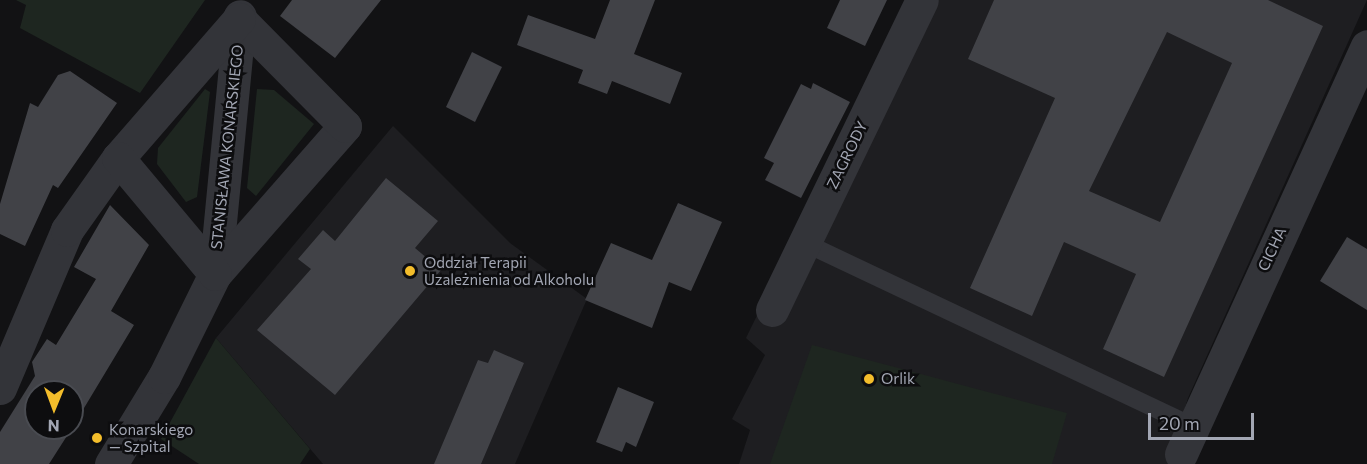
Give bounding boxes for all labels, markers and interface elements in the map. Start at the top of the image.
street label: STANISŁAWA KONARSKIEGO [207,44,247,250]
street label: ZAGRODY [823,118,871,192]
street label: CICHA [1254,224,1290,274]
place label: Oddział Terapii Uzależnienia od Alkoholu [424,253,594,288]
marker: Oddział Terapii Uzależnienia od Alkoholu [401,262,419,280]
place label: Orlik [881,370,915,388]
marker: Orlik [862,372,876,386]
north arrow [24,380,84,440]
scale bar [1151,401,1258,439]
text: 20 m [1159,412,1200,434]
text: N [48,417,60,436]
place label: Konarskiego — Szpital [109,420,193,455]
marker: Konarskiego — Szpital [90,431,104,445]

